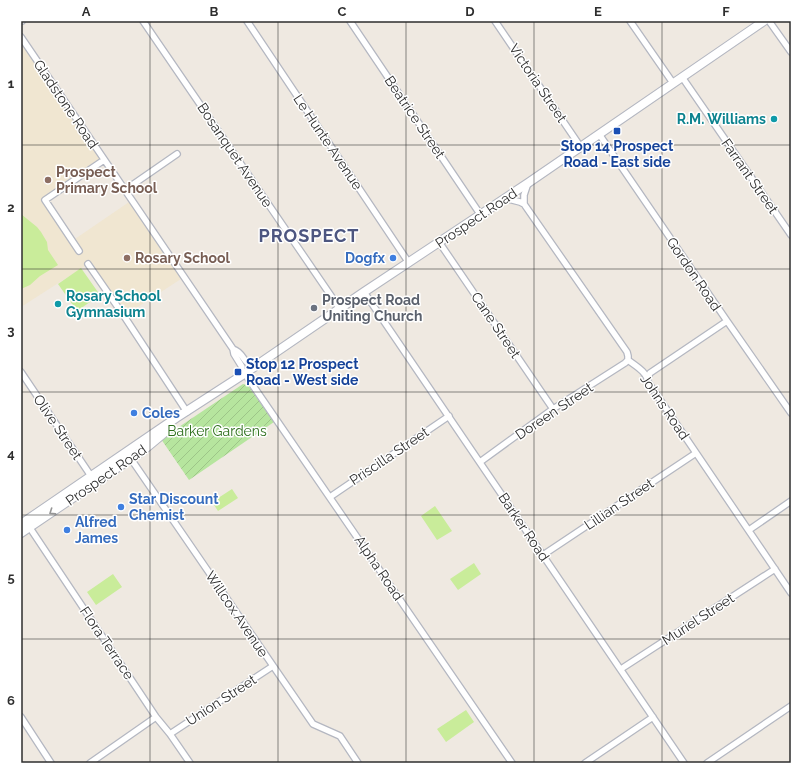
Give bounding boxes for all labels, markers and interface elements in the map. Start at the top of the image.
text: A [82,4,91,19]
text: B [210,4,219,19]
text: C [338,4,347,19]
text: D [465,4,475,19]
text: E [594,4,602,19]
text: F [722,4,730,19]
street label: Victoria Street [506,41,570,125]
street label: Gladstone Road [30,57,102,151]
street label: Beatrice Street [382,73,449,162]
text: 1 [8,76,15,91]
street label: Le Hunte Avenue [290,91,366,193]
street label: Bosanquet Avenue [194,100,276,210]
place label: R.M. Williams [677,111,766,127]
marker: R.M. Williams [769,114,779,124]
marker: Stop 14 Prospect Road - East side [612,126,622,136]
street label: Farrant Street [718,136,782,217]
place label: Stop 14 Prospect Road - East side [561,138,674,170]
place label: Prospect Primary School [56,164,158,196]
marker: Prospect Primary School [43,175,53,185]
street label: Prospect Road [432,185,520,251]
text: 2 [7,200,15,215]
district label: PROSPECT [259,225,360,246]
street label: Gordon Road [663,234,725,314]
place label: Rosary School [135,250,231,266]
place label: Dogfx [345,250,386,266]
marker: Rosary School [122,253,132,263]
marker: Dogfx [388,253,398,263]
place label: Rosary School Gymnasium [66,288,162,320]
street label: Cane Street [468,289,524,361]
place label: Prospect Road Uniting Church [322,292,422,324]
marker: Rosary School Gymnasium [53,299,63,309]
marker: Prospect Road Uniting Church [309,303,319,313]
text: 3 [7,323,15,338]
place label: Stop 12 Prospect Road - West side [246,356,359,388]
marker: Stop 12 Prospect Road - West side [233,367,243,377]
street label: Johns Road [637,371,693,443]
street label: Doreen Street [512,379,596,443]
street label: Olive Street [30,391,86,463]
place label: Coles [142,405,180,421]
marker: Coles [129,408,139,418]
park label: Barker Gardens [167,423,267,439]
street label: Priscilla Street [346,424,432,488]
street label: Prospect Road [63,441,149,509]
text: 4 [7,446,15,461]
street label: Lillian Street [581,475,657,533]
street label: Barker Road [495,490,553,564]
place label: Star Discount Chemist [129,491,219,523]
marker: Star Discount Chemist [116,502,126,512]
one-way arrow [49,507,56,515]
place label: Alfred James [75,514,118,546]
marker: Alfred James [62,525,72,535]
street label: Alpha Road [351,532,407,604]
street label: Willcox Avenue [202,568,272,660]
text: 5 [7,570,15,585]
street label: Muriel Street [659,590,737,648]
street label: Flora Terrace [77,603,137,683]
street label: Union Street [183,671,259,729]
text: 6 [7,693,15,708]

